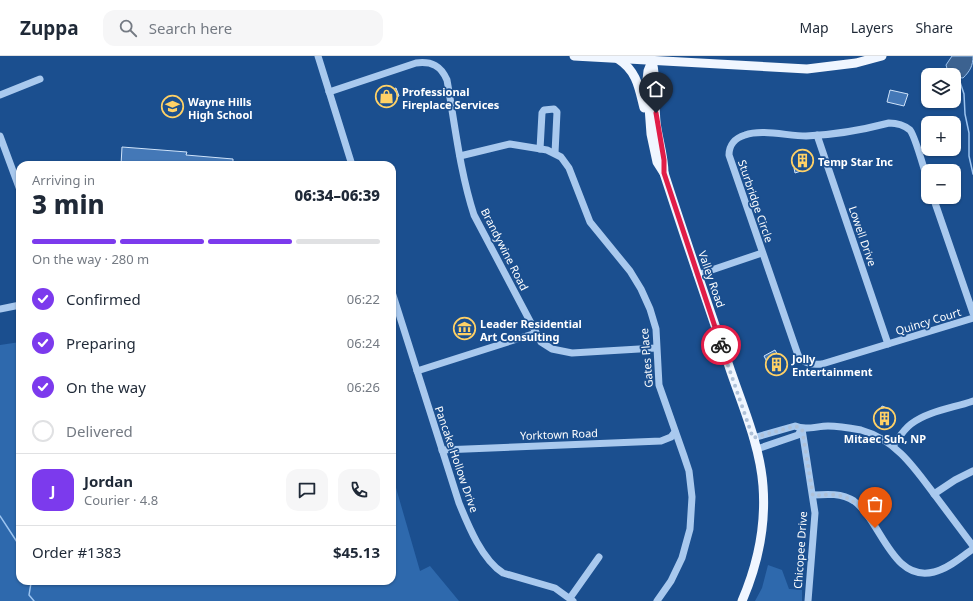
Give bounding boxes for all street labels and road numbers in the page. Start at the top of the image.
street label: Sturbridge Circle [735,158,777,244]
street label: Lowell Drive [846,204,880,268]
street label: Brandywine Road [478,205,532,293]
street label: Valley Road [695,249,729,309]
street label: Quincy Court [893,304,963,338]
street label: Gates Place [636,328,656,388]
street label: Pancake Hollow Drive [432,404,482,514]
street label: Yorktown Road [520,425,598,443]
street label: Chicopee Drive [790,511,810,589]

